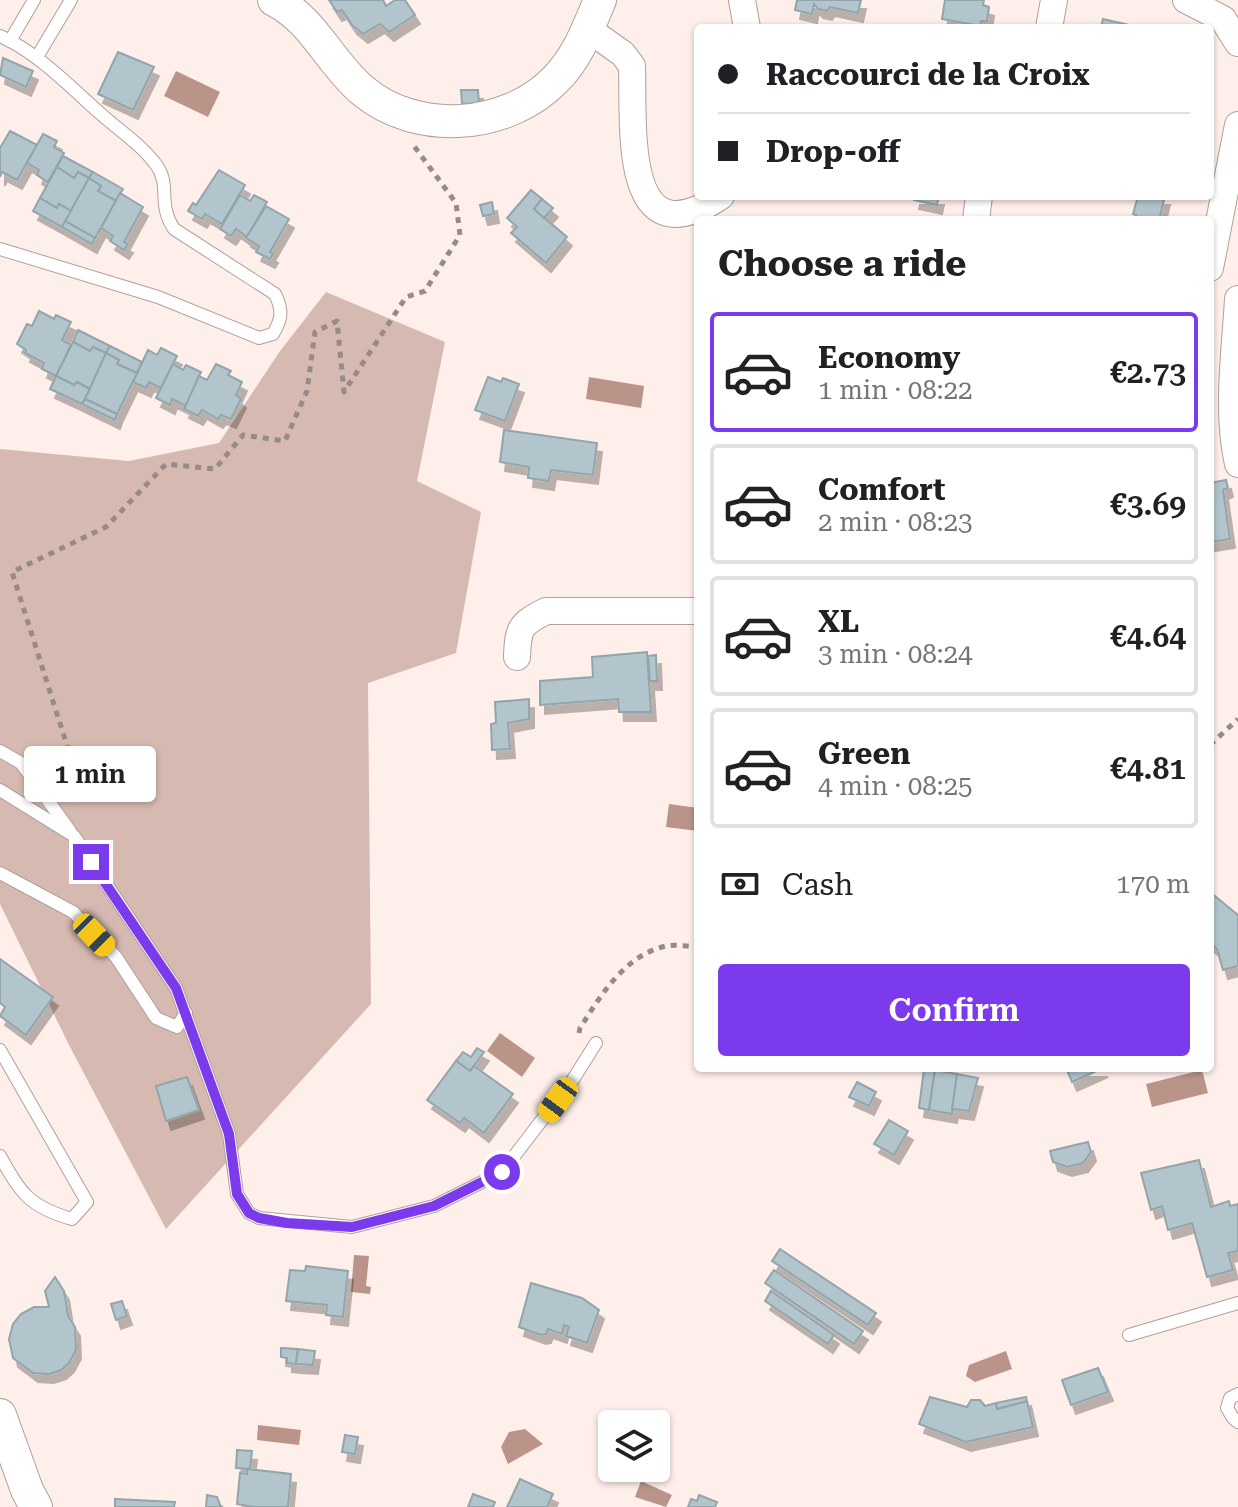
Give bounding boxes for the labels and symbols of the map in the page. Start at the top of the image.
callout: 1 min [25,746,157,802]
route end [73,844,109,880]
car [69,909,119,961]
car [534,1074,582,1126]
route start [484,1154,520,1190]

